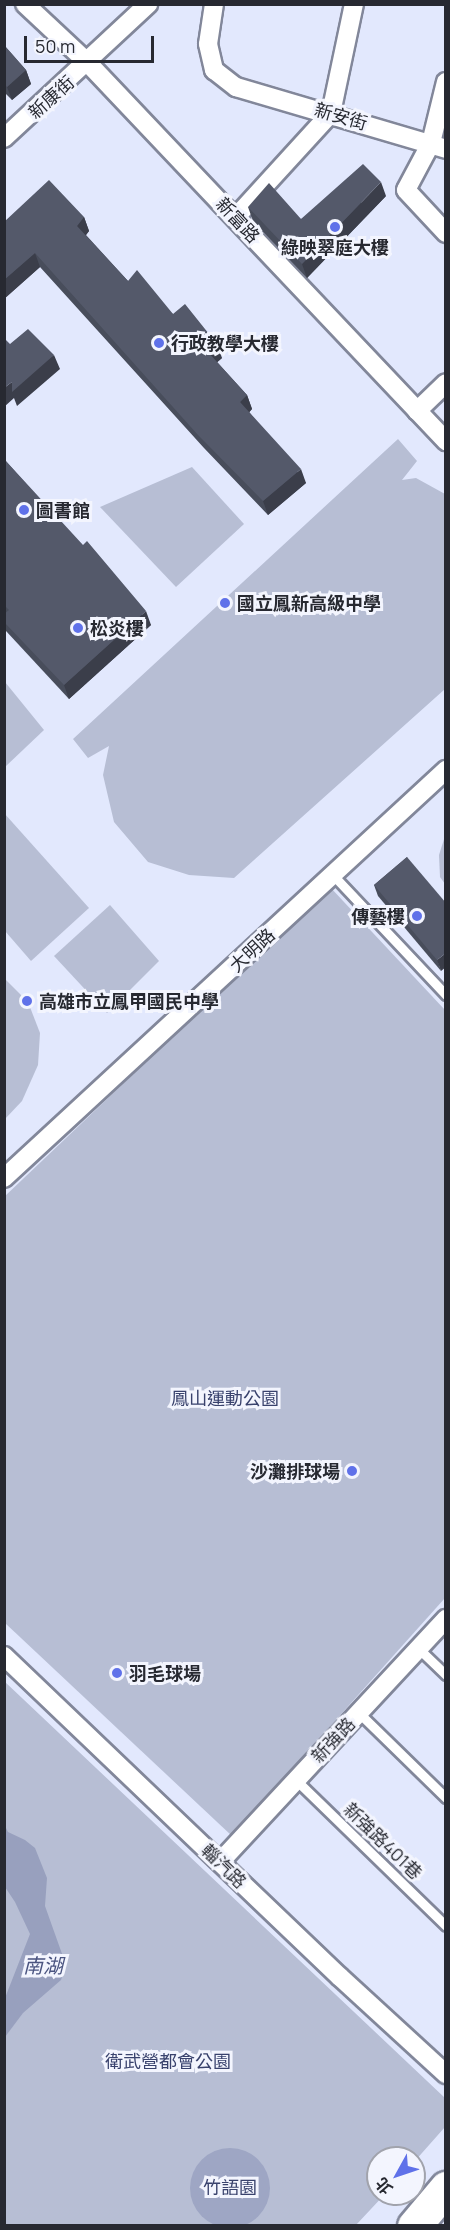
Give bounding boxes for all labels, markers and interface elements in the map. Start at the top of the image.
scale bar [27,24,158,62]
text: 50 m [35,34,75,58]
street label: 新康街 [24,71,78,123]
street label: 新安街 [312,98,370,134]
street label: 新富路 [212,193,264,247]
marker: 綠映翠庭大樓 [328,220,342,234]
place label: 綠映翠庭大樓 [281,236,389,258]
place label: 行政教學大樓 [171,332,279,354]
marker: 行政教學大樓 [152,336,166,350]
place label: 圖書館 [36,499,90,521]
marker: 圖書館 [17,503,31,517]
place label: 國立鳳新高級中學 [237,592,381,614]
marker: 國立鳳新高級中學 [218,596,232,610]
place label: 松炎樓 [90,617,144,639]
marker: 松炎樓 [71,621,85,635]
place label: 傳藝樓 [351,905,405,927]
marker: 傳藝樓 [410,909,424,923]
street label: 大明路 [225,924,279,976]
place label: 高雄市立鳳甲國民中學 [39,990,219,1012]
marker: 高雄市立鳳甲國民中學 [20,994,34,1008]
park label: 鳳山運動公園 [171,1387,279,1409]
place label: 沙灘排球場 [250,1460,340,1482]
marker: 沙灘排球場 [345,1464,359,1478]
place label: 羽毛球場 [129,1662,201,1684]
marker: 羽毛球場 [110,1666,124,1680]
street label: 新強路 [307,1713,359,1767]
street label: 新強路401巷 [339,1798,427,1884]
street label: 輜汽路 [197,1839,251,1893]
water label: 南湖 [23,1953,63,1977]
park label: 衛武營都會公園 [105,2050,231,2072]
north arrow [366,2146,426,2206]
text: 北 [370,2173,397,2199]
park label: 竹語園 [203,2176,257,2198]

